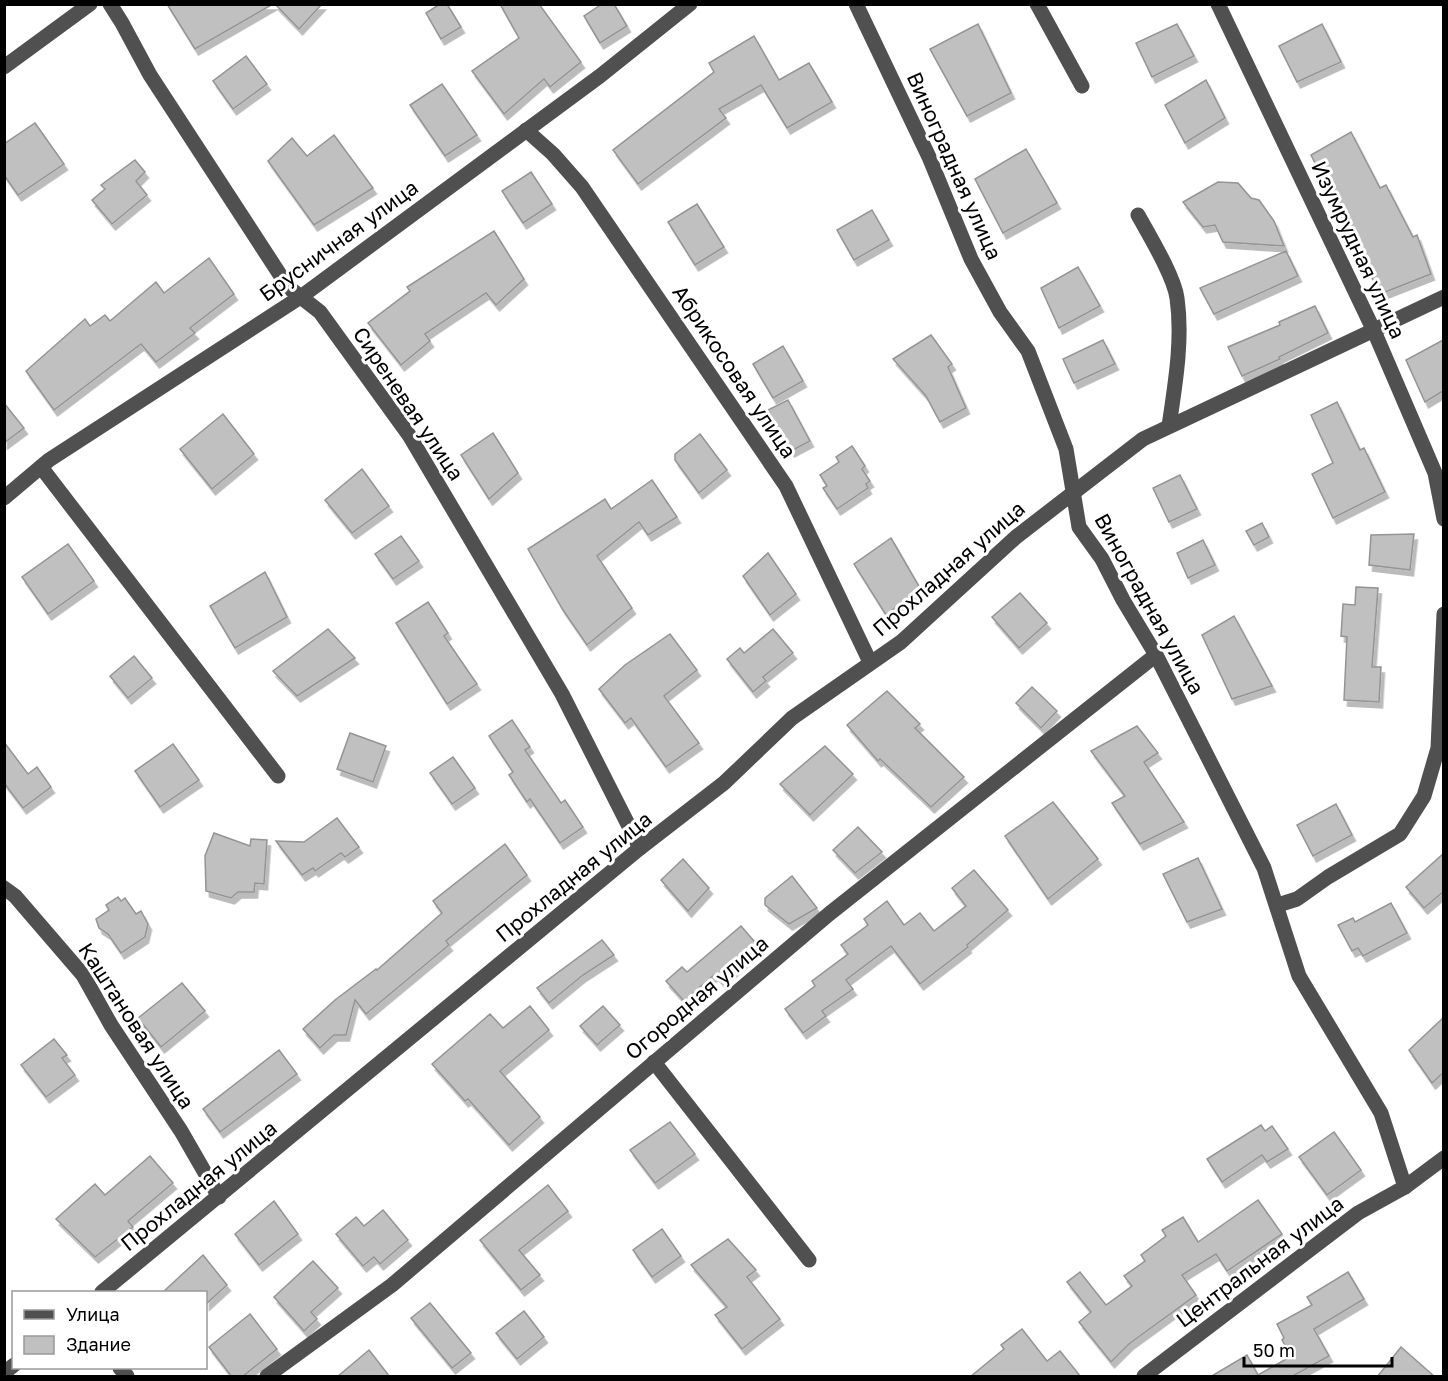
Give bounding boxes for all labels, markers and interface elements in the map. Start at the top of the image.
street label: Виноградная улица [902,68,1008,264]
street label: Изумрудная улица [1306,157,1412,343]
street label: Брусничная улица [254,174,423,307]
street label: Абрикосовая улица [667,280,802,463]
street label: Сиреневая улица [348,322,470,485]
street label: Прохладная улица [867,495,1030,641]
street label: Виноградная улица [1089,509,1210,699]
street label: Прохладная улица [490,805,657,947]
street label: Огородная улица [619,930,773,1065]
street label: Каштановая улица [73,937,200,1113]
street label: Прохладная улица [115,1114,282,1256]
street label: Центральная улица [1171,1190,1348,1333]
legend [12,1291,207,1369]
text: Улица [66,1303,120,1325]
scale bar [1244,1330,1392,1368]
text: Здание [66,1333,131,1355]
text: 50 m [1253,1339,1295,1361]

